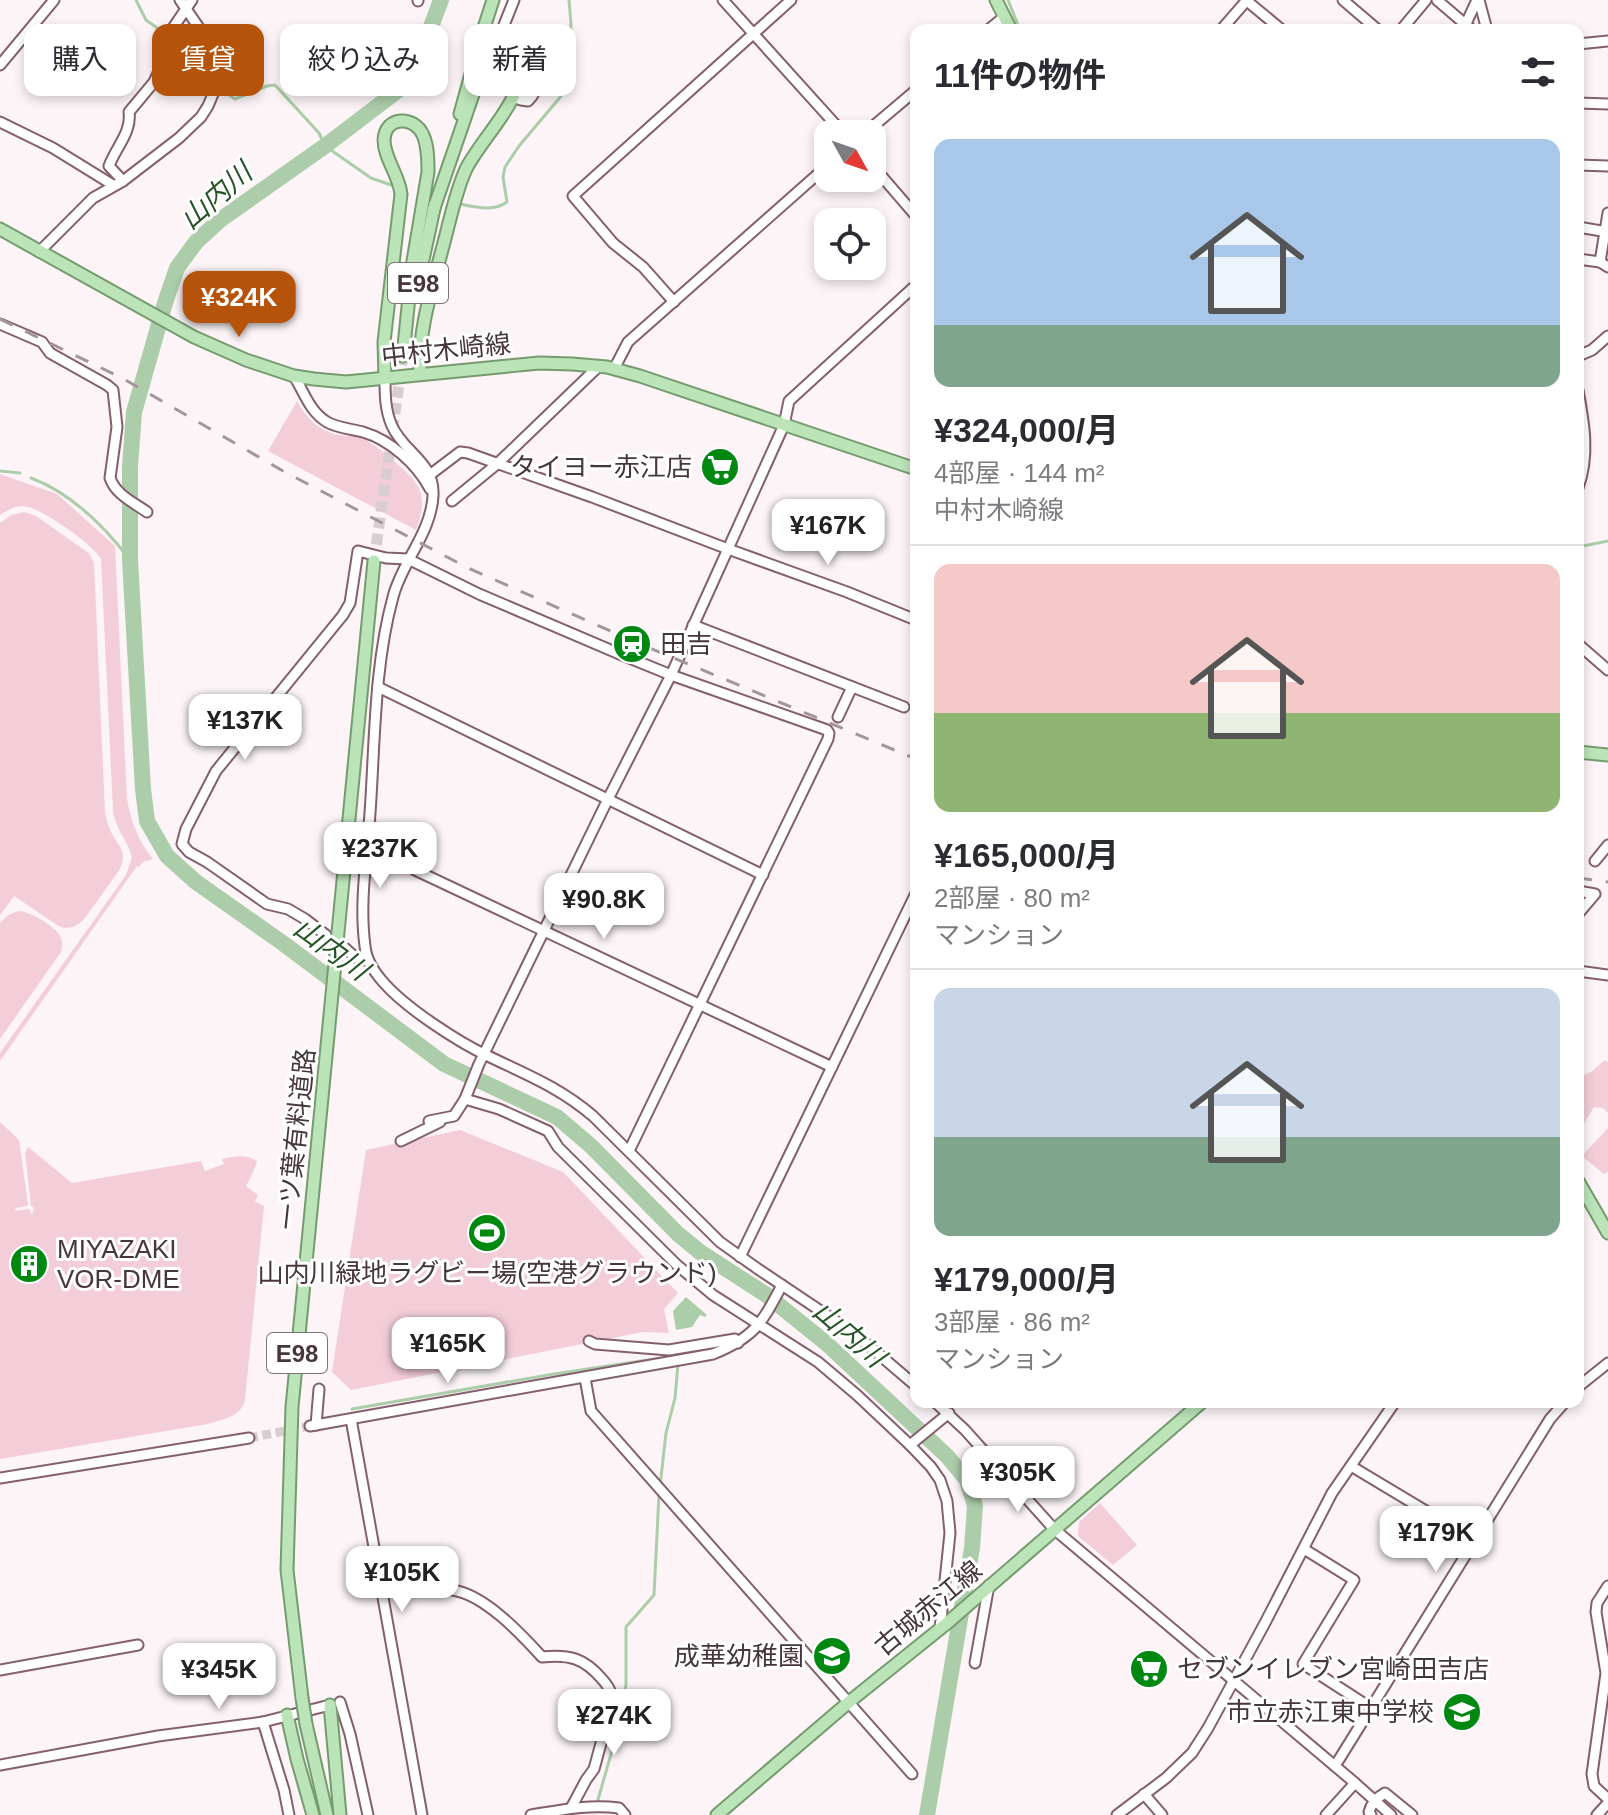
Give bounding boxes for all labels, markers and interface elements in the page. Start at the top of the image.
chip: 購入 [24,24,136,96]
chip: 賃貸 [152,24,264,96]
chip: 絞り込み [280,24,448,96]
chip: 新着 [464,24,576,96]
icon: filters [1516,50,1560,94]
text: 11件の物件 [934,56,1106,94]
north arrow [814,120,886,192]
map controls [814,120,886,280]
water label: 山内川 [174,155,260,235]
icon: home [1175,191,1319,335]
button: locate [814,208,886,280]
road number: E98 [388,263,448,303]
pin: ¥324K [183,271,295,339]
text: ¥324K [201,282,277,312]
street label: 中村木崎線 [380,328,512,372]
text: ¥324,000/月 [934,411,1119,449]
supermarket icon: タイヨー赤江店 [699,446,741,488]
place label: タイヨー赤江店 [510,452,692,482]
text: 4部屋 · 144 m² [934,458,1105,488]
text: 中村木崎線 [934,495,1064,525]
pin: ¥167K [772,499,884,567]
text: ¥167K [790,510,866,540]
icon: home [1175,616,1319,760]
station icon: 田吉 [611,623,653,665]
place label: 田吉 [660,629,712,659]
pin: ¥137K [189,694,301,762]
text: ¥137K [207,705,283,735]
pin: ¥237K [324,822,436,890]
text: ¥237K [342,833,418,863]
text: ¥165,000/月 [934,836,1119,874]
pin: ¥90.8K [539,873,669,941]
text: 2部屋 · 80 m² [934,883,1090,913]
text: ¥90.8K [562,884,646,914]
water label: 山内川 [288,912,377,988]
text: マンション [934,920,1064,950]
icon: home [1175,1040,1319,1184]
street label: 一ツ葉有料道路 [272,1047,320,1231]
sports icon: 山内川緑地ラグビー場(空港グラウンド) [466,1212,508,1254]
place label: MIYAZAKI VOR-DME [57,1234,180,1294]
building icon: MIYAZAKI VOR-DME [8,1243,50,1285]
place label: 山内川緑地ラグビー場(空港グラウンド) [257,1258,717,1288]
text: ¥179,000/月 [934,1260,1119,1298]
water label: 山内川 [807,1295,893,1375]
text: 3部屋 · 86 m² [934,1307,1090,1337]
pin: ¥165K [392,1317,504,1385]
text: ¥165K [410,1328,486,1358]
road number: E98 [267,1333,327,1373]
text: マンション [934,1344,1064,1374]
pin: ¥305K [962,1446,1074,1514]
text: ¥305K [980,1457,1056,1487]
pin: ¥179K [1380,1506,1492,1574]
text: ¥179K [1398,1517,1474,1547]
pin: ¥105K [346,1546,458,1614]
street label: 古城赤江線 [869,1555,987,1661]
text: ¥105K [364,1557,440,1587]
school or university icon: 成華幼稚園 [811,1635,853,1677]
place label: 成華幼稚園 [674,1641,804,1671]
pin: ¥345K [163,1643,275,1711]
supermarket icon: セブンイレブン宮崎田吉店 [1128,1648,1170,1690]
text: ¥345K [181,1654,257,1684]
place label: セブンイレブン宮崎田吉店 [1177,1654,1489,1684]
pin: ¥274K [558,1689,670,1757]
school or university icon: 市立赤江東中学校 [1441,1691,1483,1733]
place label: 市立赤江東中学校 [1226,1697,1434,1727]
text: ¥274K [576,1700,652,1730]

